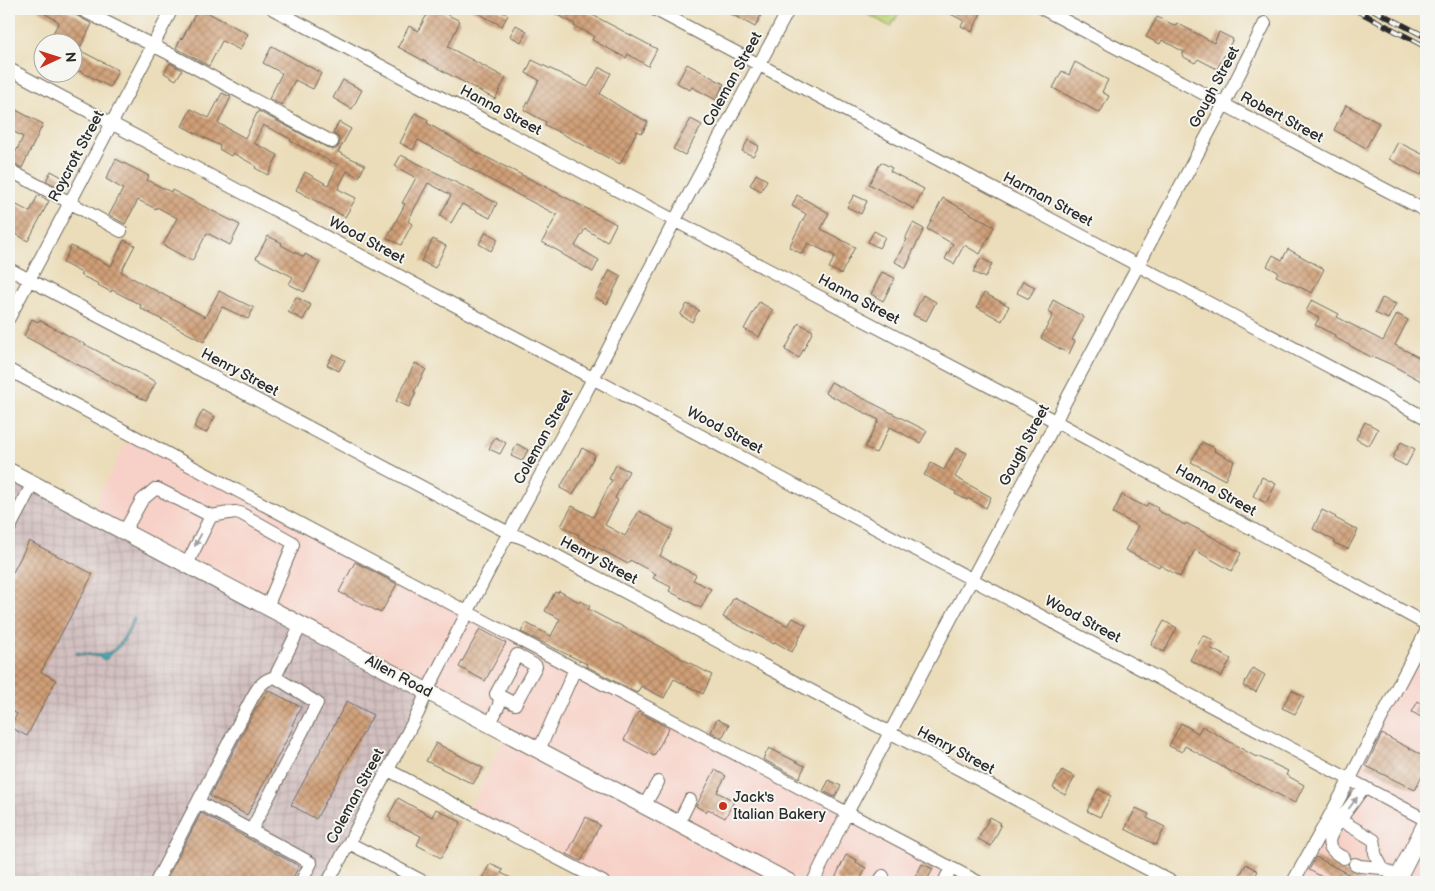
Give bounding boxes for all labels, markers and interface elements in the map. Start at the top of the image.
street label: Coleman Street [699,28,767,130]
north arrow [32,32,82,82]
street label: Gough Street [1185,43,1244,131]
text: N [62,51,79,63]
street label: Hanna Street [457,81,545,140]
street label: Robert Street [1237,88,1327,148]
street label: Roycroft Street [44,107,109,205]
street label: Harman Street [1000,168,1096,231]
street label: Wood Street [325,212,408,269]
street label: Hanna Street [815,270,903,329]
street label: Henry Street [198,344,282,401]
street label: Coleman Street [510,386,578,488]
street label: Gough Street [995,401,1054,489]
street label: Wood Street [683,402,766,459]
street label: Hanna Street [1172,460,1260,521]
street label: Henry Street [557,532,641,589]
one-way arrow [194,533,203,547]
street label: Wood Street [1041,591,1124,648]
street label: Allen Road [362,651,436,702]
street label: Henry Street [914,722,998,779]
street label: Coleman Street [322,745,389,847]
place label: Jack's Italian Bakery [733,788,826,824]
one-way arrow [1347,797,1358,810]
marker: Jack's Italian Bakery [717,800,729,812]

